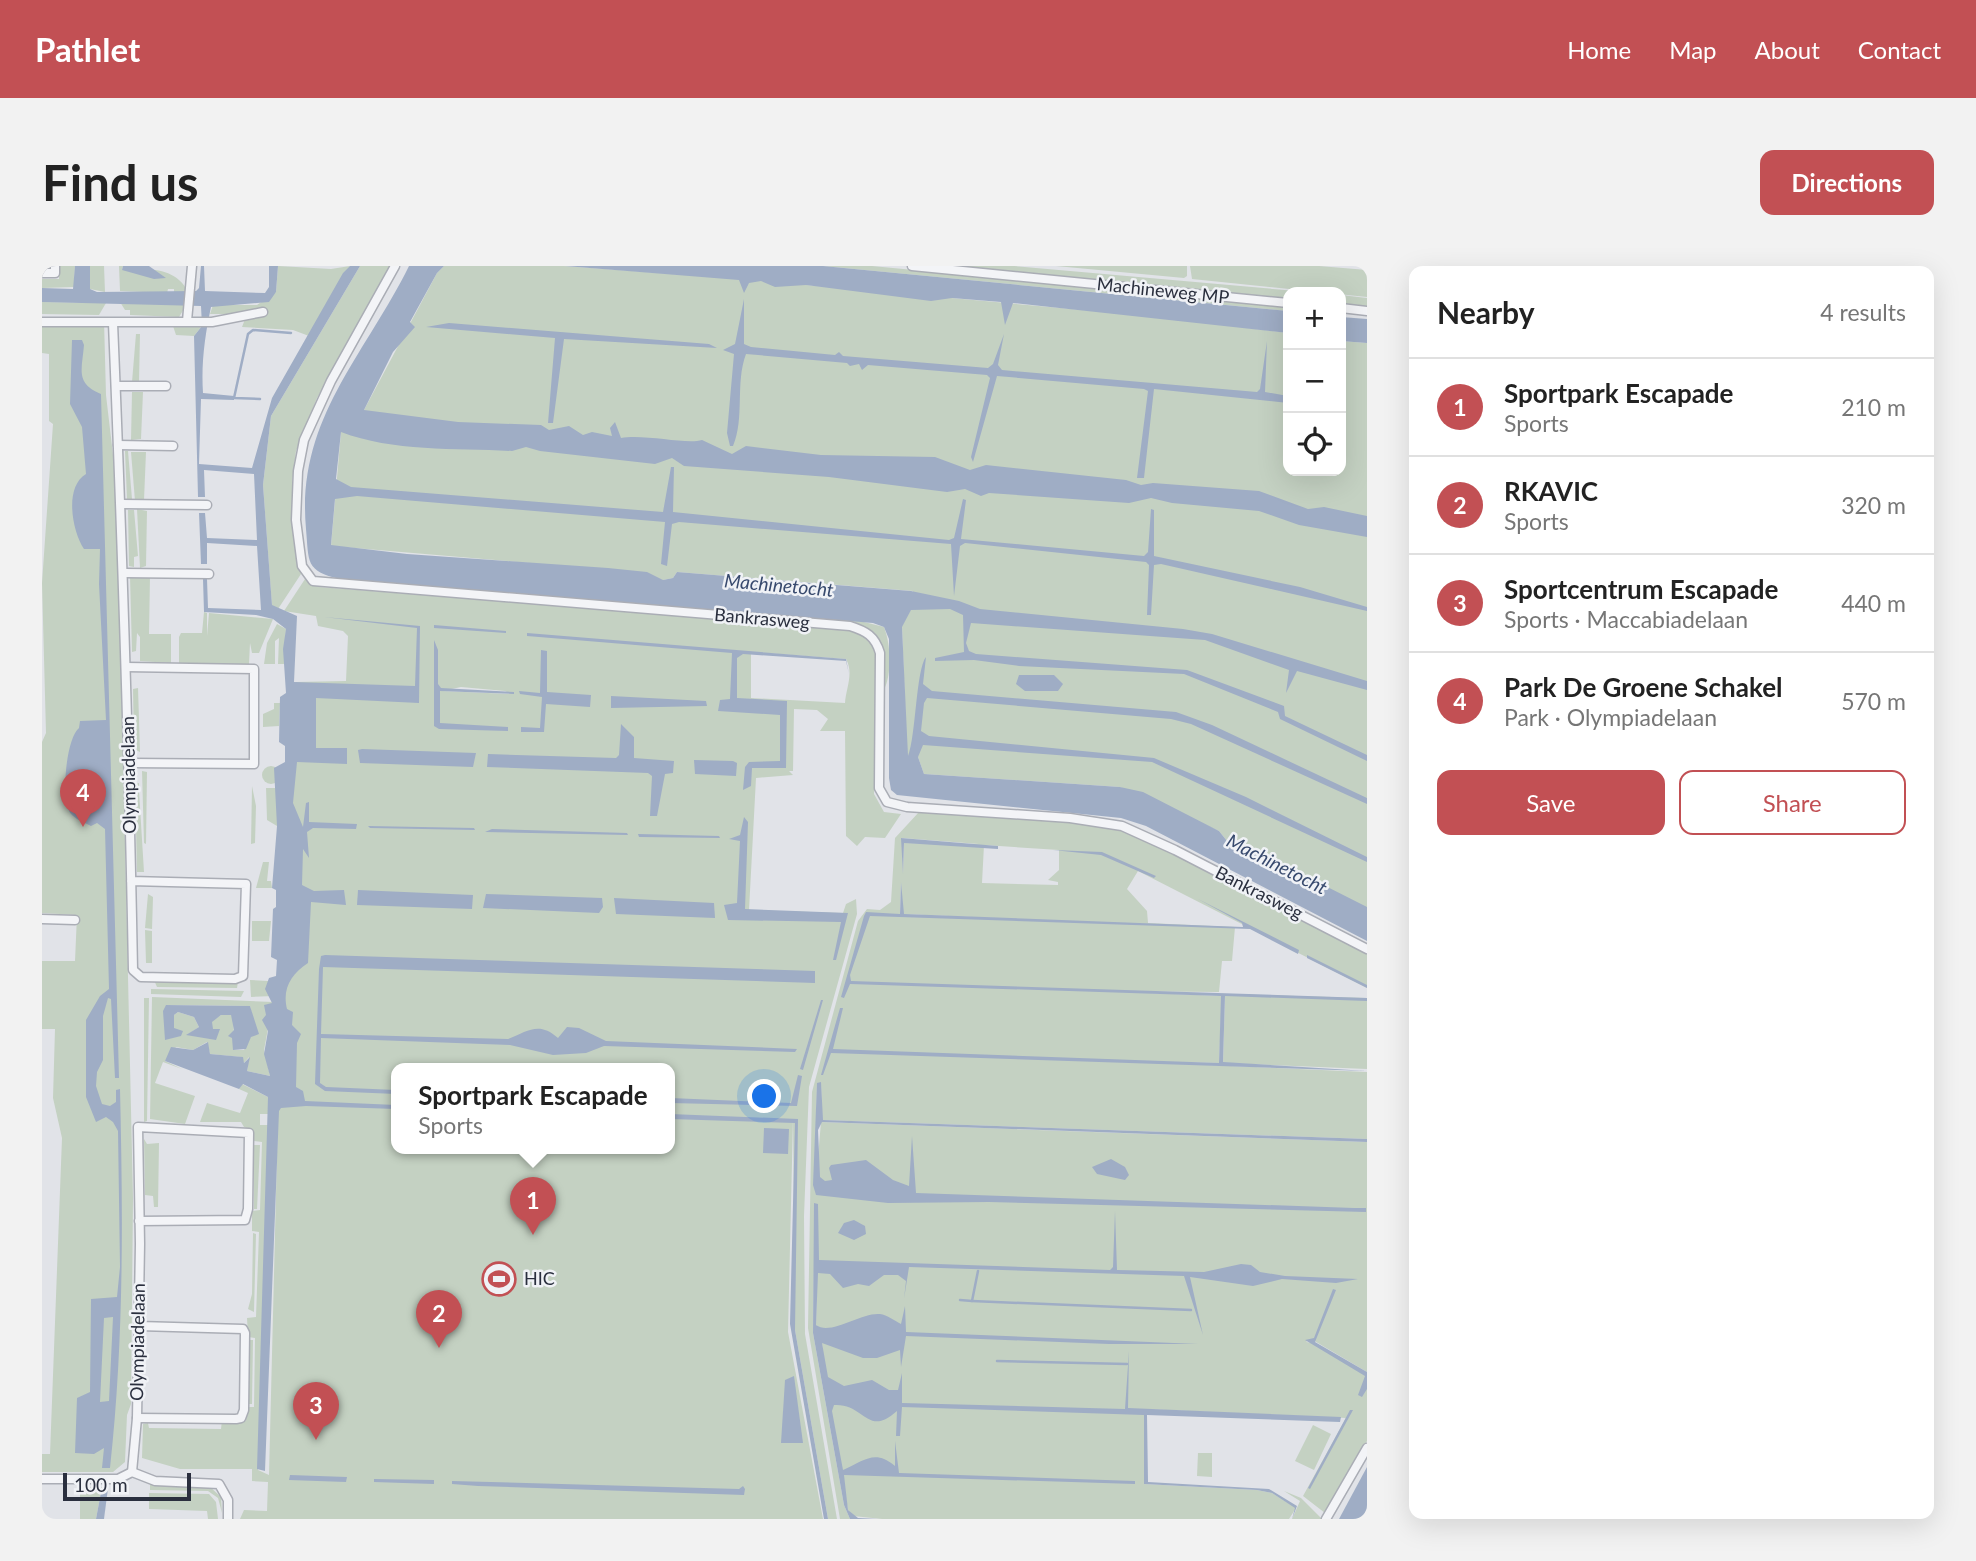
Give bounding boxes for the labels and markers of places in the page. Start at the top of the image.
pin: 4 [60,769,106,827]
pin: 1 [510,1177,556,1235]
sports icon: HIC [480,1260,518,1298]
place label: HIC [524,1267,555,1289]
pin: 2 [416,1290,462,1348]
pin: 3 [293,1382,339,1440]

